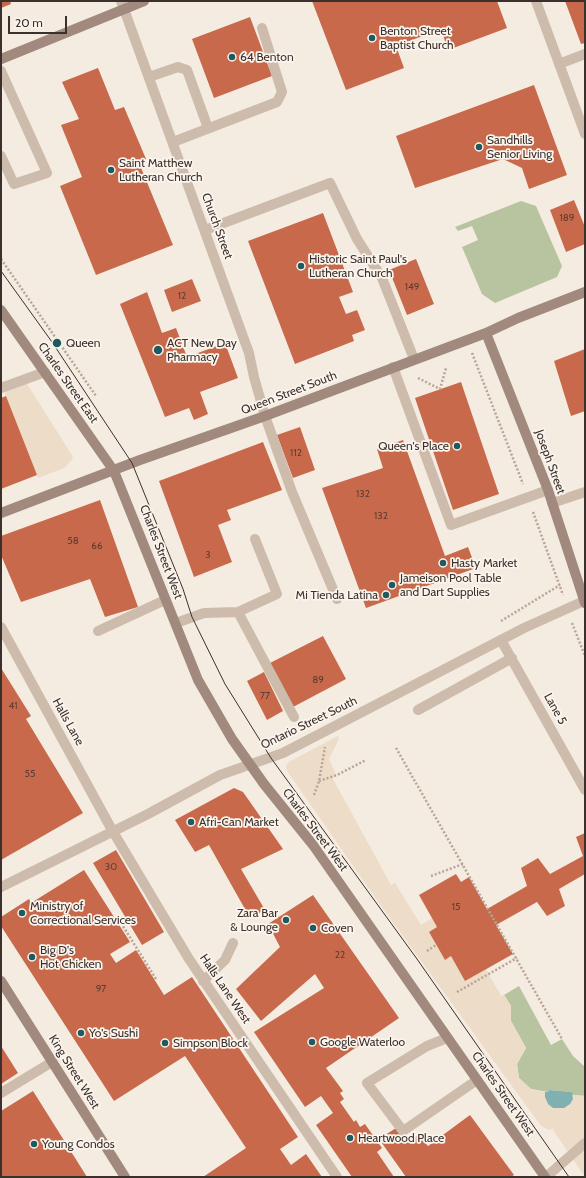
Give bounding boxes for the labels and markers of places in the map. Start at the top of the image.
place label: Benton Street Baptist Church [380,24,454,52]
marker: Benton Street Baptist Church [367,33,377,43]
place label: 64 Benton [240,50,294,64]
marker: 64 Benton [227,52,237,62]
place label: Sandhills Senior Living [487,133,552,161]
marker: Sandhills Senior Living [474,142,484,152]
place label: Saint Matthew Lutheran Church [119,156,203,184]
marker: Saint Matthew Lutheran Church [106,165,116,175]
place label: Historic Saint Paul's Lutheran Church [309,252,407,280]
marker: Historic Saint Paul's Lutheran Church [296,261,306,271]
place label: Queen [66,336,100,350]
place label: ACT New Day Pharmacy [167,336,237,364]
marker: Queen [51,337,63,349]
marker: ACT New Day Pharmacy [152,344,164,356]
place label: Queen's Place [378,439,449,453]
marker: Queen's Place [452,441,462,451]
place label: Hasty Market [451,556,517,570]
marker: Hasty Market [438,558,448,568]
place label: Jameison Pool Table and Dart Supplies [400,571,501,599]
marker: Jameison Pool Table and Dart Supplies [387,580,397,590]
place label: Mi Tienda Latina [296,588,378,602]
marker: Mi Tienda Latina [381,590,391,600]
place label: Afri-Can Market [199,815,279,829]
marker: Afri-Can Market [186,817,196,827]
place label: Ministry of Correctional Services [30,899,136,927]
place label: Zara Bar & Lounge [230,906,278,934]
marker: Ministry of Correctional Services [17,908,27,918]
marker: Zara Bar & Lounge [281,915,291,925]
place label: Coven [321,921,353,935]
marker: Coven [308,923,318,933]
place label: Big D's Hot Chicken [40,943,101,971]
marker: Big D's Hot Chicken [27,952,37,962]
place label: Yo's Sushi [89,1026,138,1040]
marker: Yo's Sushi [76,1028,86,1038]
place label: Google Waterloo [320,1035,405,1049]
place label: Simpson Block [173,1036,248,1050]
marker: Google Waterloo [307,1037,317,1047]
marker: Simpson Block [160,1038,170,1048]
place label: Heartwood Place [358,1131,444,1145]
marker: Heartwood Place [345,1133,355,1143]
place label: Young Condos [42,1137,115,1151]
marker: Young Condos [29,1139,39,1149]

